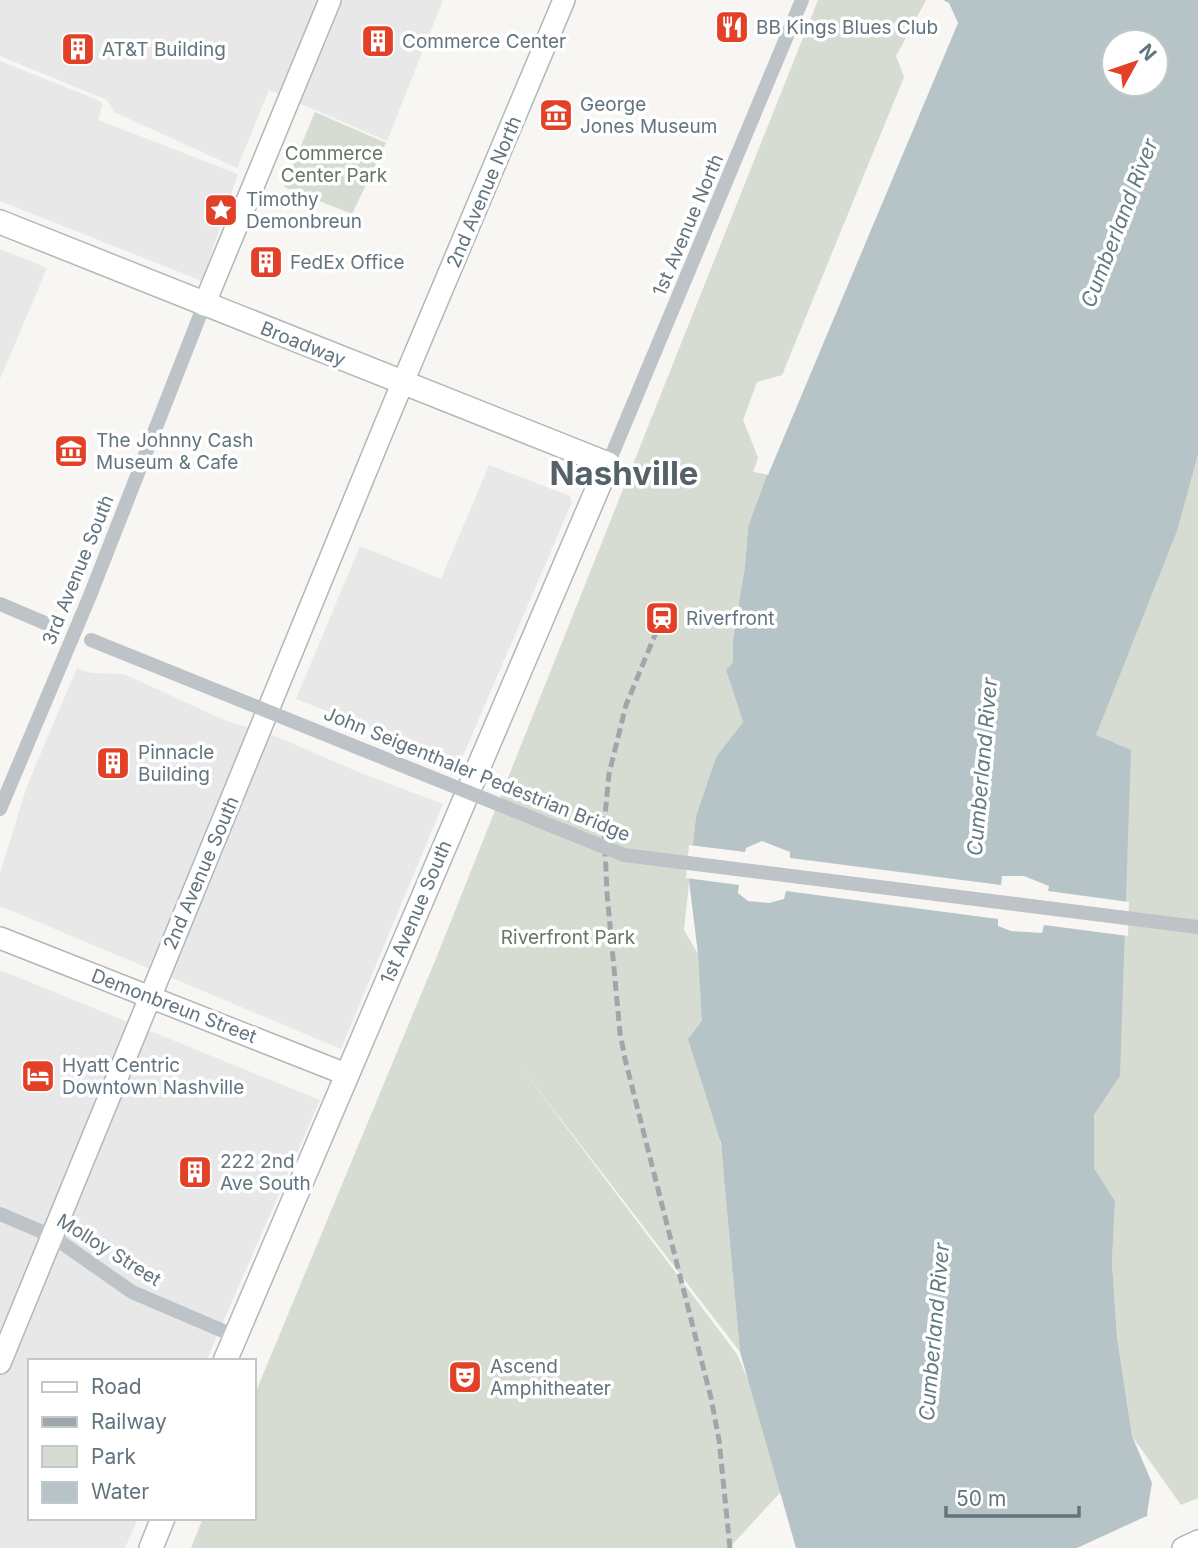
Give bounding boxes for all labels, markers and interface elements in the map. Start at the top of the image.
restaurant icon: BB Kings Blues Club [713,8,751,46]
place label: BB Kings Blues Club [756,16,938,39]
building icon: Commerce Center [359,22,397,60]
north arrow [1100,28,1170,98]
building icon: AT&T Building [59,30,97,68]
place label: Commerce Center [402,30,566,53]
place label: AT&T Building [102,38,226,61]
text: N [1134,39,1161,65]
place label: George Jones Museum [580,93,717,138]
museum icon: George Jones Museum [537,96,575,134]
street label: 2nd Avenue North [442,113,526,271]
water label: Cumberland River [1075,134,1163,311]
park label: Commerce Center Park [281,142,388,187]
street label: 1st Avenue North [648,151,728,299]
place label: Timothy Demonbreun [246,188,362,233]
place icon: Timothy Demonbreun [202,191,240,229]
building icon: FedEx Office [247,243,285,281]
place label: FedEx Office [290,251,405,274]
street label: Broadway [257,317,349,372]
place label: The Johnny Cash Museum & Cafe [96,429,253,474]
museum icon: The Johnny Cash Museum & Cafe [52,432,90,470]
district label: Nashville [549,453,699,493]
street label: 3rd Avenue South [37,492,119,648]
station icon: Riverfront [643,599,681,637]
place label: Riverfront [686,607,774,630]
water label: Cumberland River [962,676,1002,857]
street label: John Seigenthaler Pedestrian Bridge [320,702,634,846]
place label: Pinnacle Building [138,741,214,786]
building icon: Pinnacle Building [94,744,132,782]
street label: 2nd Avenue South [158,793,244,953]
street label: 1st Avenue South [375,837,457,987]
park label: Riverfront Park [501,926,636,949]
street label: Demonbreun Street [88,964,260,1048]
place label: Hyatt Centric Downtown Nashville [62,1054,244,1099]
hotel icon: Hyatt Centric Downtown Nashville [19,1057,57,1095]
place label: 222 2nd Ave South [220,1150,311,1195]
building icon: 222 2nd Ave South [176,1153,214,1191]
street label: Molloy Street [53,1209,165,1291]
water label: Cumberland River [914,1241,954,1422]
place label: Ascend Amphitheater [490,1355,611,1400]
theatre icon: Ascend Amphitheater [446,1358,484,1396]
legend [28,1359,256,1520]
text: Road [91,1374,142,1399]
text: Railway [91,1409,167,1434]
text: Park [91,1444,136,1469]
scale bar [946,1474,1079,1518]
text: Water [91,1479,149,1504]
text: 50 m [956,1486,1006,1511]

